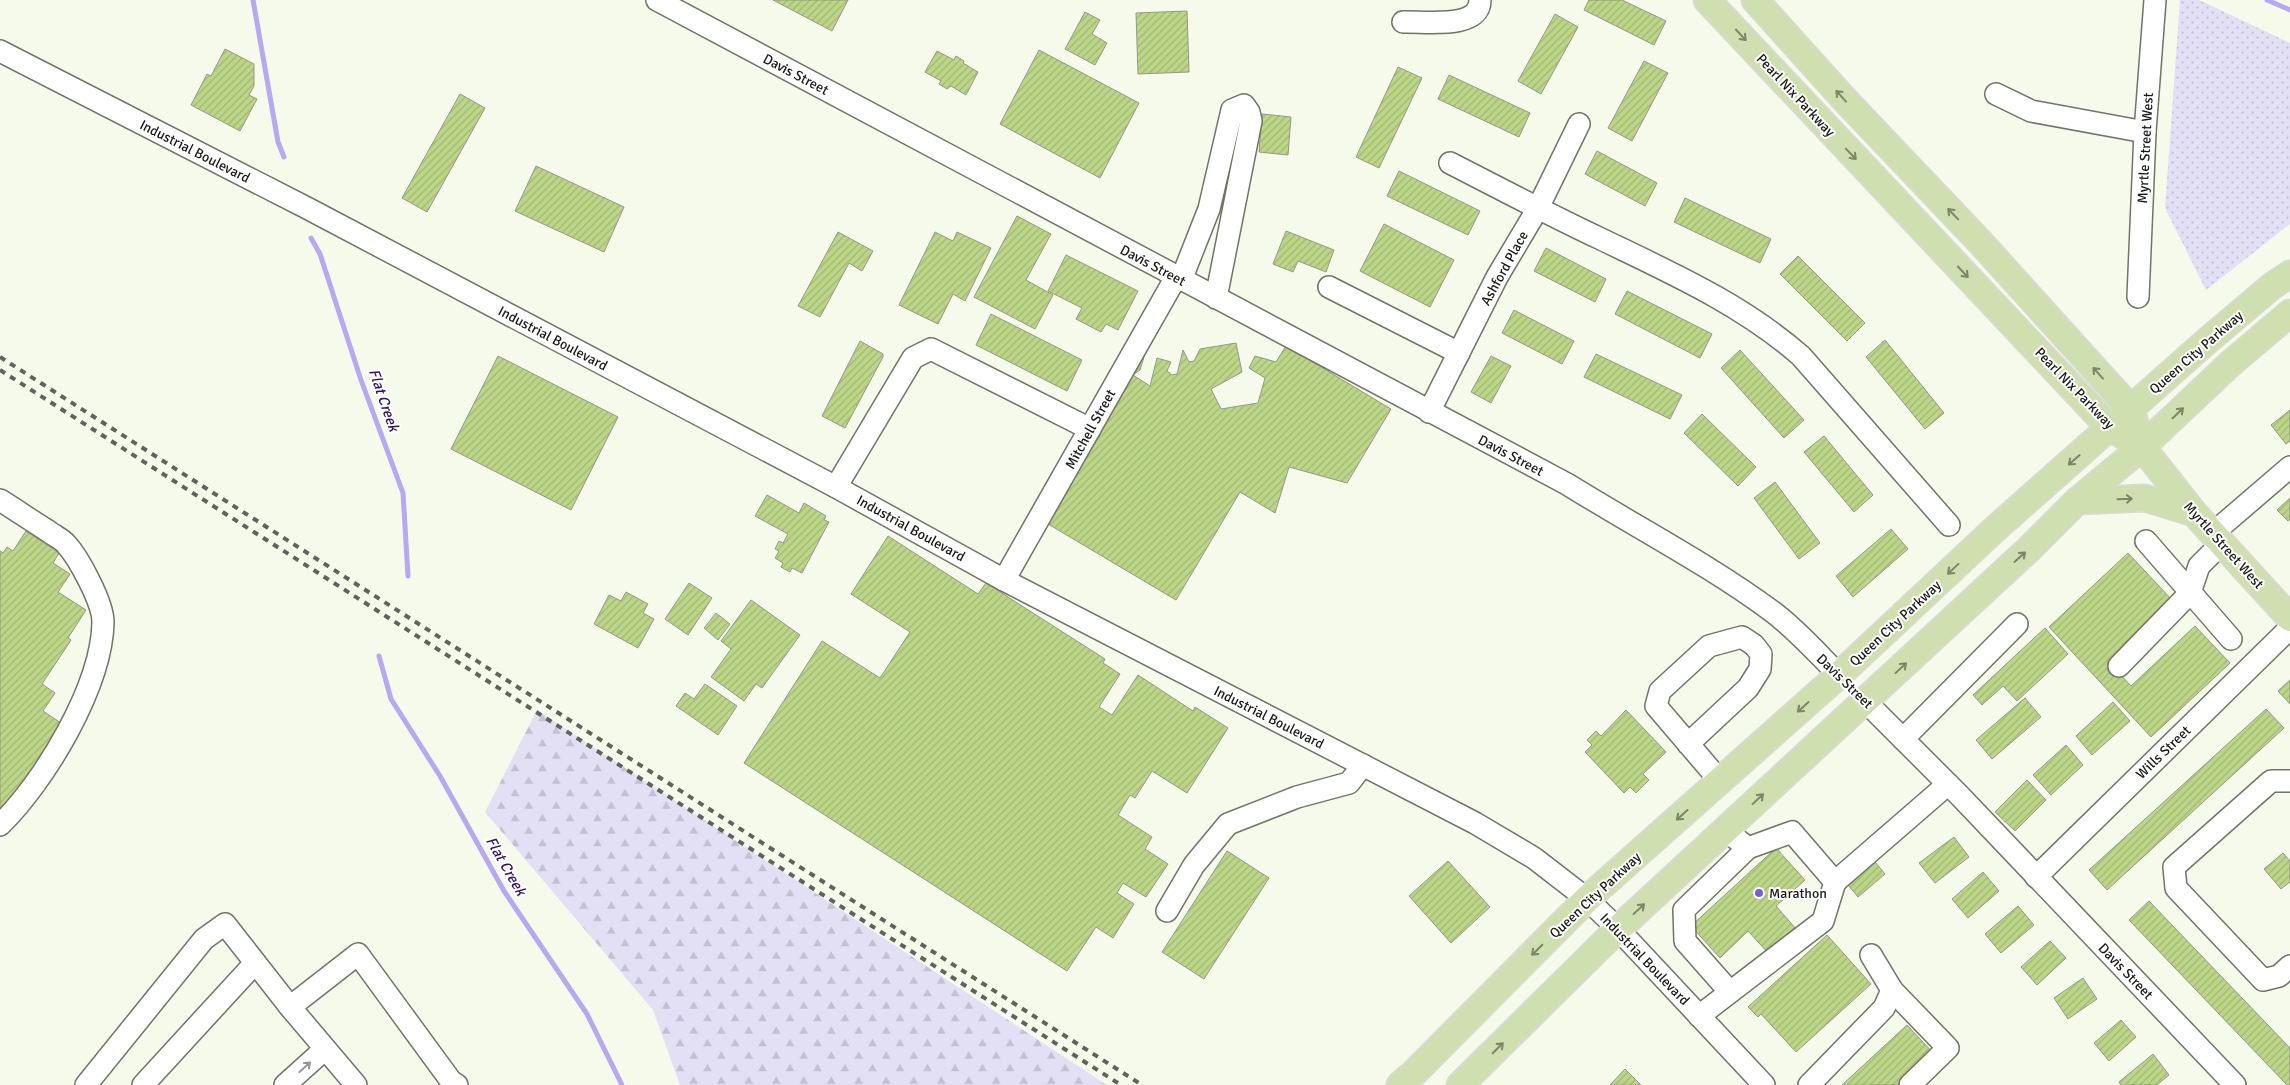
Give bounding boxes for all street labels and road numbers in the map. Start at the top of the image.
street label: Davis Street [760,50,831,99]
street label: Pearl Nix Parkway [1753,50,1839,141]
street label: Myrtle Street West [2134,92,2157,204]
street label: Industrial Boulevard [137,116,253,187]
street label: Ashford Place [1477,228,1532,308]
street label: Davis Street [1117,241,1188,290]
street label: Industrial Boulevard [495,302,610,374]
street label: Queen City Parkway [2146,307,2247,398]
street label: Pearl Nix Parkway [2031,344,2118,433]
street label: Mitchell Street [1062,386,1119,472]
street label: Davis Street [1475,431,1546,480]
street label: Industrial Boulevard [854,492,968,565]
street label: Myrtle Street West [2180,498,2267,592]
street label: Queen City Parkway [1846,576,1945,670]
street label: Davis Street [1813,650,1876,712]
street label: Industrial Boulevard [1211,682,1327,753]
street label: Wills Street [2132,722,2194,783]
street label: Queen City Parkway [1546,848,1645,942]
street label: Industrial Boulevard [1596,910,1693,1009]
street label: Davis Street [2095,940,2157,1003]

